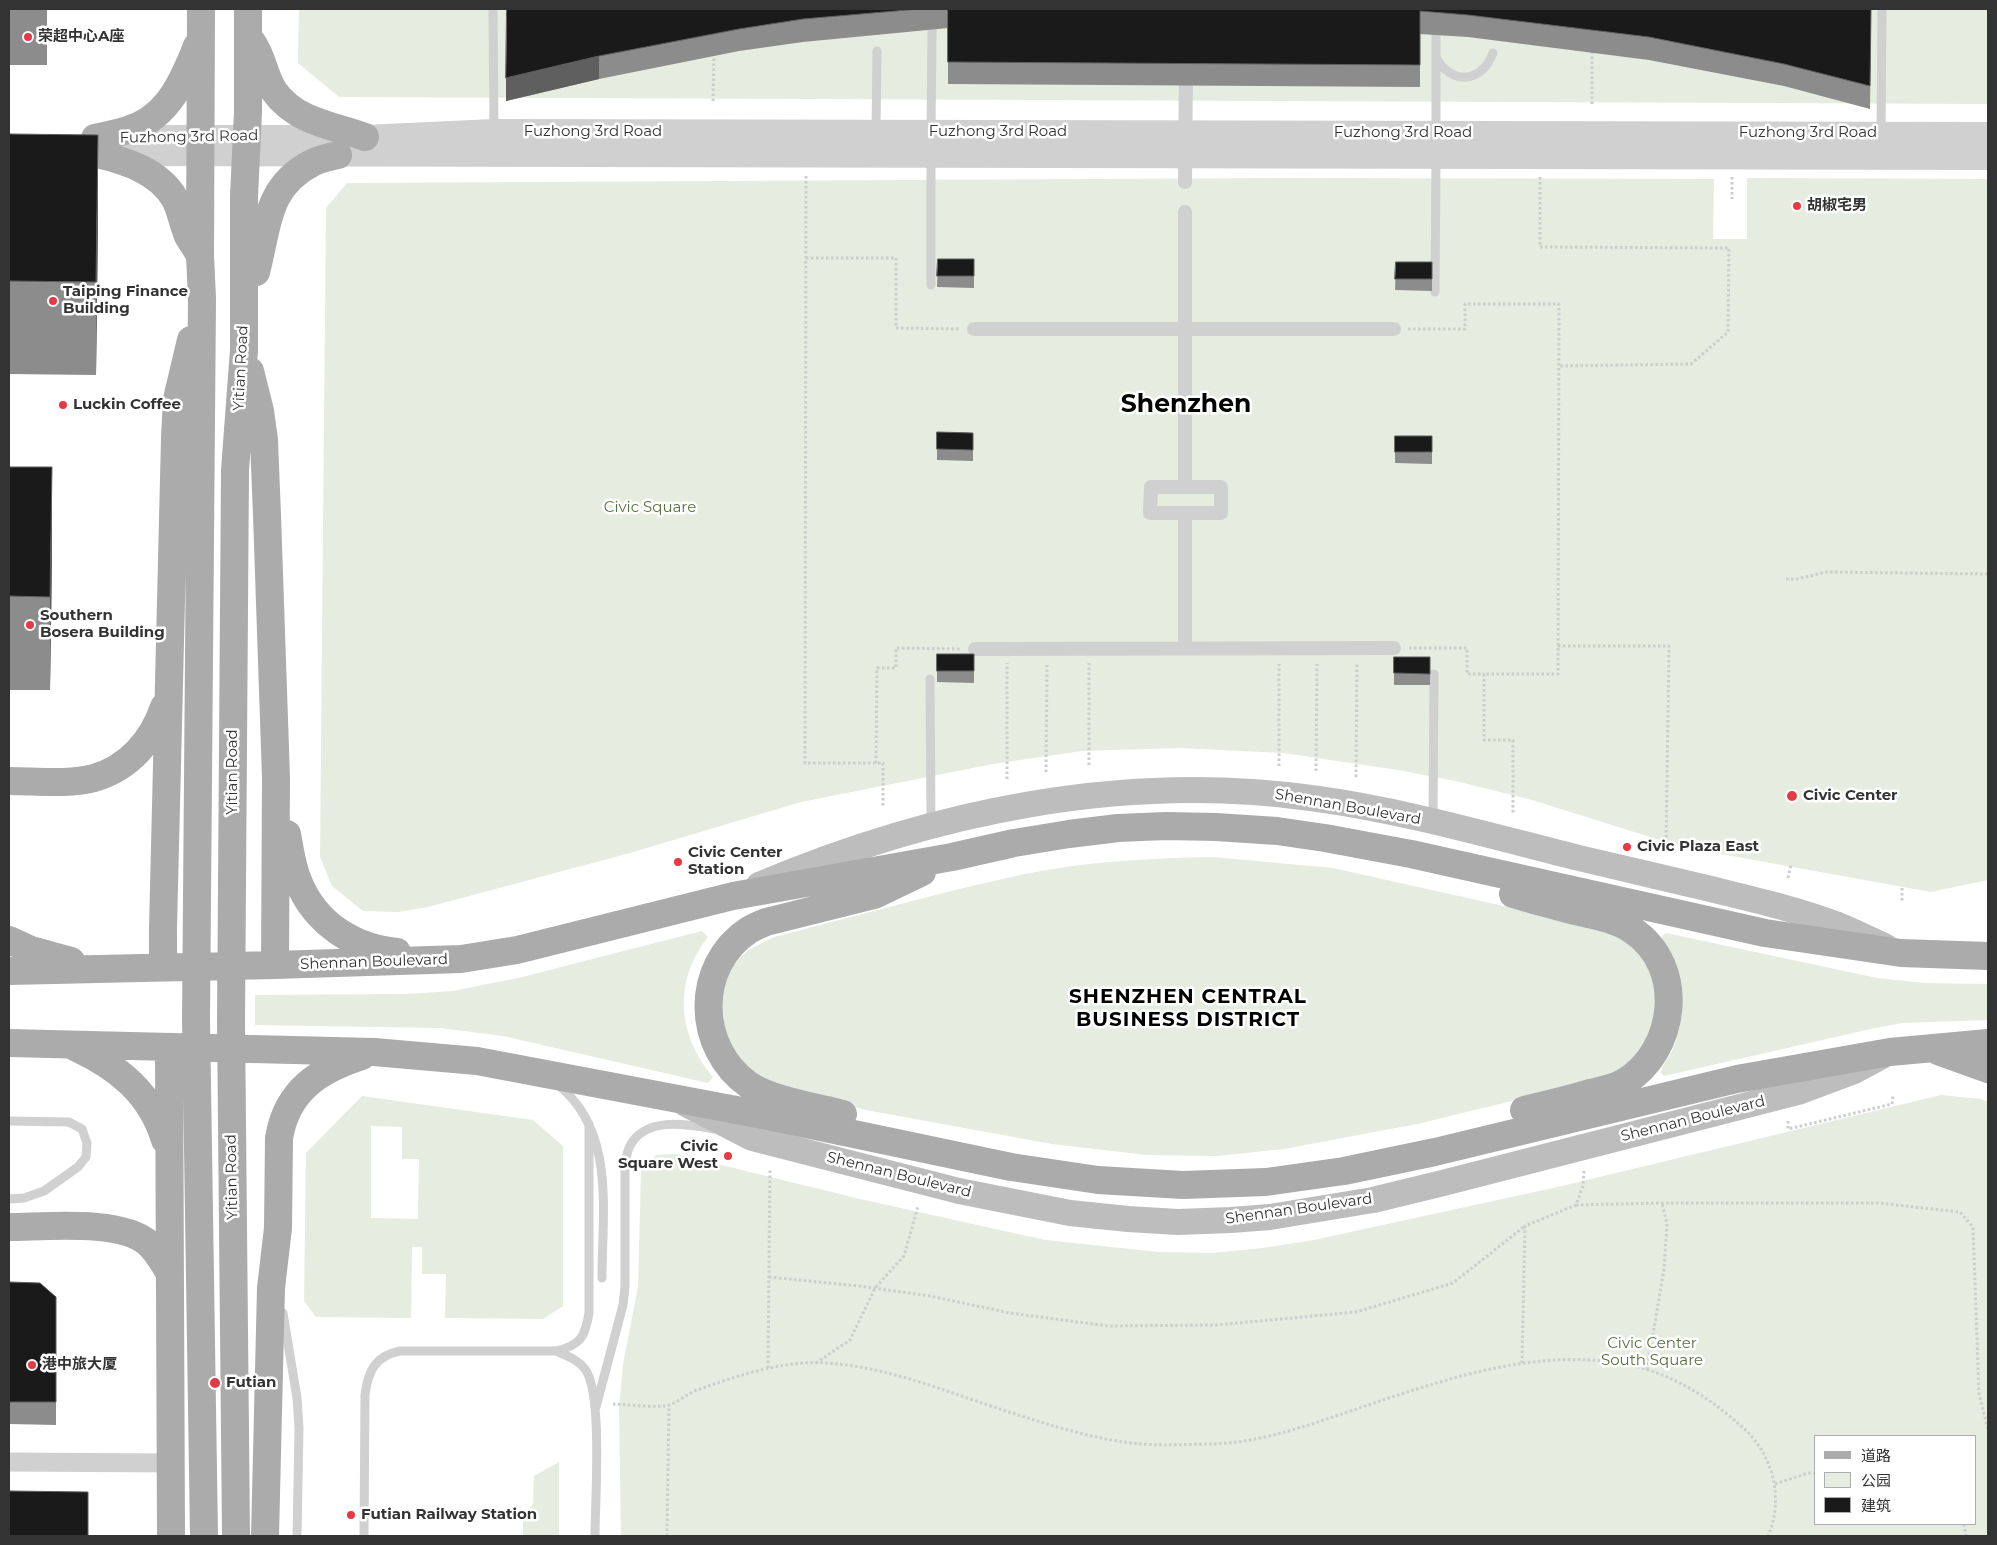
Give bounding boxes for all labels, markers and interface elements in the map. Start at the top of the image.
place label: 荣超中心A座 [38,28,124,46]
marker: 荣超中心A座 [22,31,34,43]
street label: Fuzhong 3rd Road [524,123,662,141]
street label: Fuzhong 3rd Road [929,123,1067,141]
street label: Fuzhong 3rd Road [1334,124,1472,142]
street label: Fuzhong 3rd Road [1739,124,1877,142]
street label: Fuzhong 3rd Road [120,127,258,147]
place label: 胡椒宅男 [1807,197,1867,215]
marker: 胡椒宅男 [1791,200,1803,212]
place label: Taiping Finance Building [63,283,188,318]
marker: Taiping Finance Building [47,295,59,307]
street label: Yitian Road [230,325,252,411]
district label: Shenzhen [1121,390,1251,420]
place label: Luckin Coffee [73,396,181,414]
marker: Luckin Coffee [57,399,69,411]
park label: Civic Square [604,499,696,517]
place label: Southern Bosera Building [40,607,165,642]
marker: Southern Bosera Building [24,619,36,631]
street label: Yitian Road [224,729,242,815]
street label: Shennan Boulevard [1274,785,1422,829]
place label: Civic Center [1803,787,1898,805]
marker: Civic Center [1785,789,1799,803]
place label: Civic Plaza East [1637,838,1759,856]
marker: Civic Plaza East [1621,841,1633,853]
place label: Civic Center Station [688,844,783,879]
marker: Civic Center Station [672,856,684,868]
street label: Shennan Boulevard [300,950,448,974]
district label: SHENZHEN CENTRAL BUSINESS DISTRICT [1067,985,1309,1032]
street label: Shennan Boulevard [1619,1092,1767,1146]
street label: Yitian Road [222,1134,242,1220]
place label: Civic Square West [618,1138,718,1173]
street label: Shennan Boulevard [825,1148,973,1202]
marker: Civic Square West [722,1150,734,1162]
street label: Shennan Boulevard [1224,1190,1374,1228]
park label: Civic Center South Square [1601,1335,1703,1370]
place label: 港中旅大厦 [42,1356,117,1374]
marker: 港中旅大厦 [26,1359,38,1371]
place label: Futian [226,1374,276,1392]
marker: Futian [208,1376,222,1390]
legend [1814,1435,1977,1525]
text: 道路 [1861,1446,1891,1465]
text: 公园 [1861,1471,1891,1490]
text: 建筑 [1861,1496,1891,1515]
place label: Futian Railway Station [361,1506,537,1524]
marker: Futian Railway Station [345,1509,357,1521]

